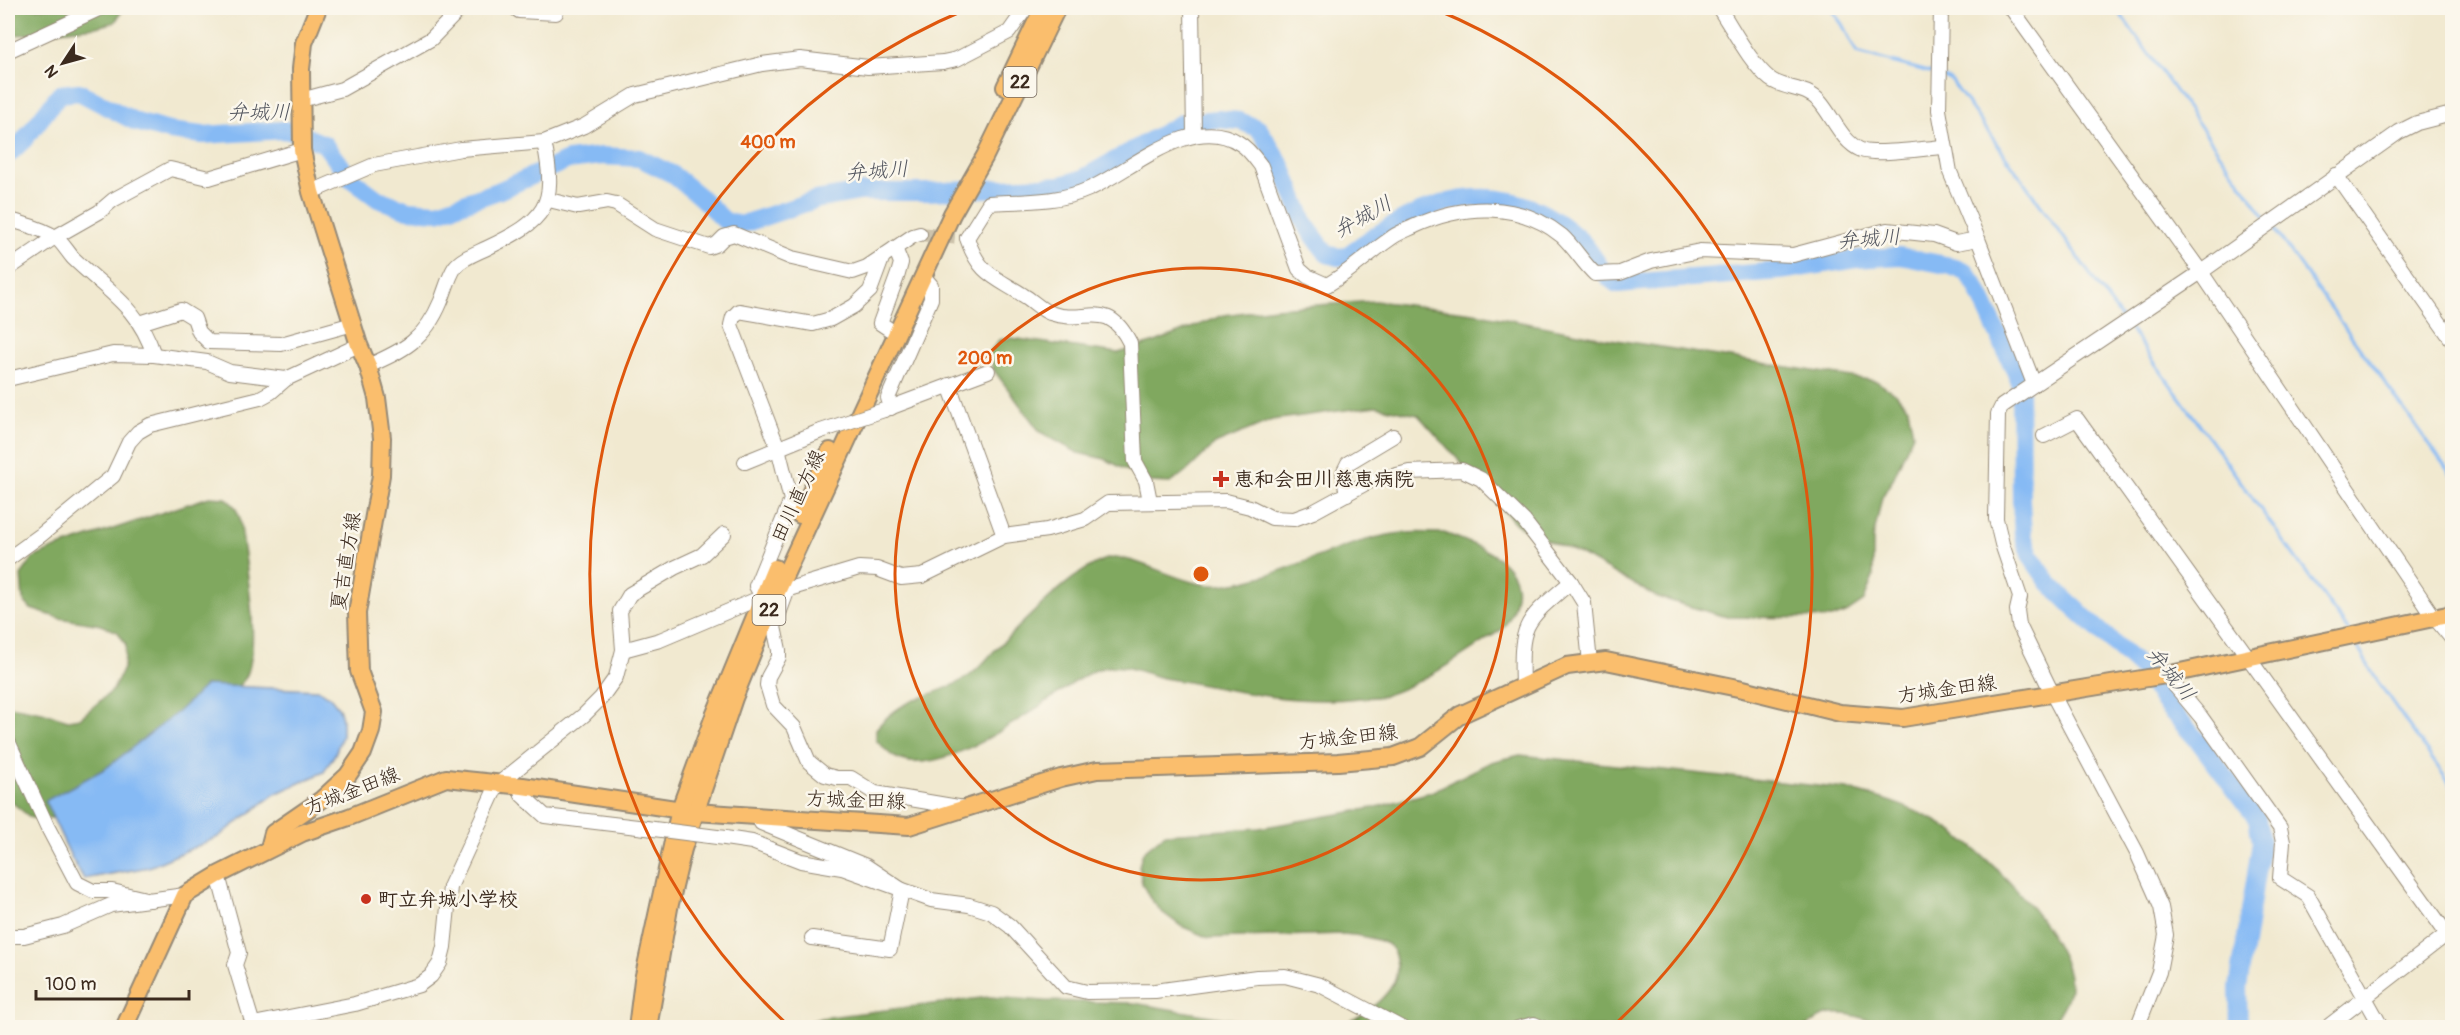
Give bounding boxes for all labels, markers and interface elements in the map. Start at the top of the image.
north arrow [33,33,93,93]
text: N [40,61,63,81]
road number: 22 [1004,67,1036,97]
water label: 弁城川 [228,99,291,126]
text: 400 m [741,131,795,154]
water label: 弁城川 [845,155,909,187]
water label: 弁城川 [1329,190,1397,244]
water label: 弁城川 [1837,223,1901,255]
text: 200 m [958,347,1012,370]
street label: 田川直方線 [766,445,830,547]
place label: 恵和会田川慈恵病院 [1234,467,1414,492]
marker: 恵和会田川慈恵病院 [1212,470,1230,488]
street label: 夏吉直方線 [326,510,366,612]
centre of rings [1191,564,1211,584]
road number: 22 [752,595,786,625]
water label: 弁城川 [2141,641,2201,707]
street label: 方城金田線 [1896,670,1998,708]
street label: 方城金田線 [1297,719,1399,755]
street label: 方城金田線 [301,761,403,821]
street label: 方城金田線 [806,786,906,814]
place label: 町立弁城小学校 [378,887,518,912]
marker: 町立弁城小学校 [359,892,373,906]
scale bar [36,963,189,1001]
text: 100 m [45,973,97,996]

